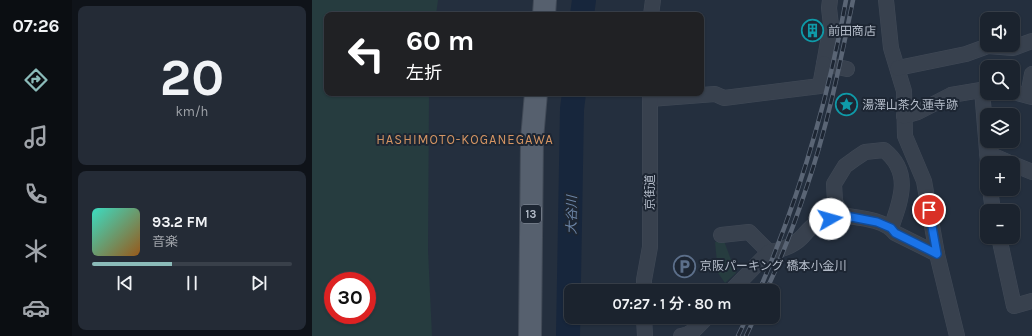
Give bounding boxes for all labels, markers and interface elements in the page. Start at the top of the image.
map controls [980,12,1020,244]
button: sound [980,12,1020,52]
text: 07:26 [12,15,60,37]
building icon: 前田商店 [800,18,826,44]
text: 60 m [406,24,474,57]
place label: 前田商店 [828,24,876,38]
icon: left [340,28,392,80]
text: 20 [160,47,224,108]
button: search [980,60,1020,100]
text: 左折 [406,62,442,84]
icon: directions [22,66,50,94]
place icon: 湯澤山茶久蓮寺跡 [834,92,860,118]
place label: 湯澤山茶久蓮寺跡 [862,98,958,112]
text: km/h [176,104,208,119]
button: layers [980,108,1020,148]
icon: music [22,123,50,151]
district label: HASHIMOTO-KOGANEGAWA [376,132,554,147]
button: + [980,156,1020,196]
street label: 京街道 [643,174,657,210]
icon: phone [22,180,50,208]
water label: 大谷川 [564,193,579,235]
pin [912,193,946,227]
position arrow [809,198,851,240]
icon: arrive [918,199,940,221]
button: − [980,204,1020,244]
road number: 13 [521,205,541,223]
text: 93.2 FM [152,213,208,231]
text: 音楽 [152,234,178,249]
icon: climate [22,237,50,265]
parking icon: 京阪パーキング 橋本小金川 [671,253,697,279]
place label: 京阪パーキング 橋本小金川 [700,259,847,273]
icon: previous [114,272,136,294]
icon: pause [181,272,203,294]
icon: next [248,272,270,294]
speed limit sign: 30 [324,272,376,324]
icon: car [22,294,50,322]
text: 07:27 · 1 分 · 80 m [613,295,731,313]

